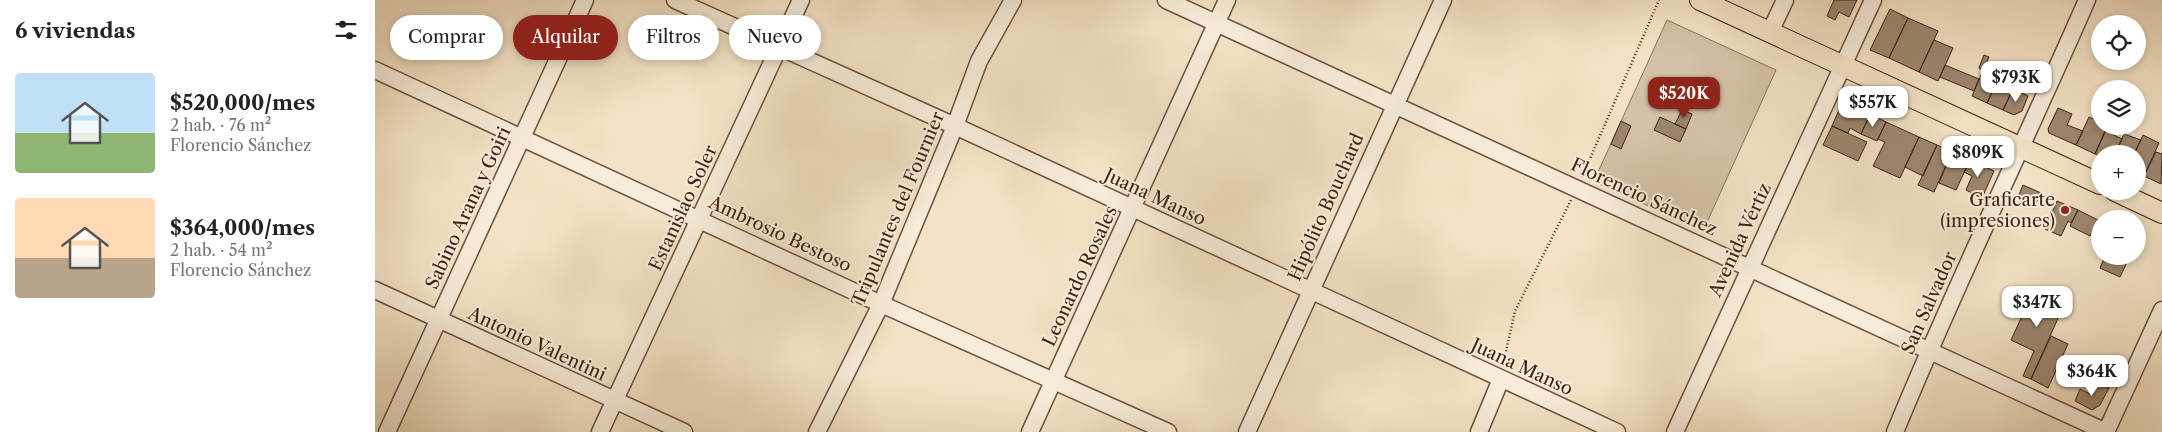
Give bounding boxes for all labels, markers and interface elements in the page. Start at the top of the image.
chip: Comprar [390,15,503,60]
chip: Alquilar [513,15,618,60]
chip: Filtros [628,15,719,60]
chip: Nuevo [729,15,821,60]
map controls [2091,15,2146,265]
button: locate [2091,15,2146,70]
icon: filters [332,16,360,44]
text: 6 viviendas [15,18,136,43]
pin: $793K [1981,61,2051,103]
text: $793K [1992,67,2040,87]
pin: $520K [1649,76,1719,119]
button: layers [2091,80,2146,135]
text: $520K [1659,83,1709,103]
pin: $557K [1838,86,1908,128]
text: $520,000/mes [170,90,315,115]
text: $557K [1849,92,1897,112]
icon: home [55,93,115,153]
street label: Tripulantes del Fournier [847,108,949,310]
text: 2 hab. · 76 m² [170,115,271,135]
street label: Sabino Arana y Goiri [421,123,515,293]
street label: Hipólito Bouchard [1284,130,1368,284]
text: Florencio Sánchez [170,135,311,155]
pin: $809K [1943,136,2013,178]
street label: Estanislao Soler [644,141,722,274]
text: $809K [1952,142,2004,162]
button: + [2091,145,2146,200]
street label: Florencio Sánchez [1567,153,1721,241]
street label: Juana Manso [1098,163,1209,230]
street label: Avenida Vértiz [1704,180,1776,301]
place label: Graficarte (impresiones) [1940,189,2055,232]
street label: Ambrosio Bestoso [704,191,855,277]
street label: Leonardo Rosales [1038,202,1122,350]
marker: Graficarte (impresiones) [2059,204,2071,216]
button: − [2091,210,2146,265]
text: $364,000/mes [170,215,315,240]
icon: home [55,218,115,278]
text: 2 hab. · 54 m² [170,240,272,260]
street label: San Salvador [1897,248,1962,358]
text: Florencio Sánchez [170,260,311,280]
pin: $347K [2002,286,2072,328]
text: $347K [2013,292,2061,312]
street label: Antonio Valentini [463,302,610,386]
street label: Juana Manso [1465,333,1576,400]
pin: $364K [2057,354,2127,397]
text: $364K [2067,361,2117,381]

